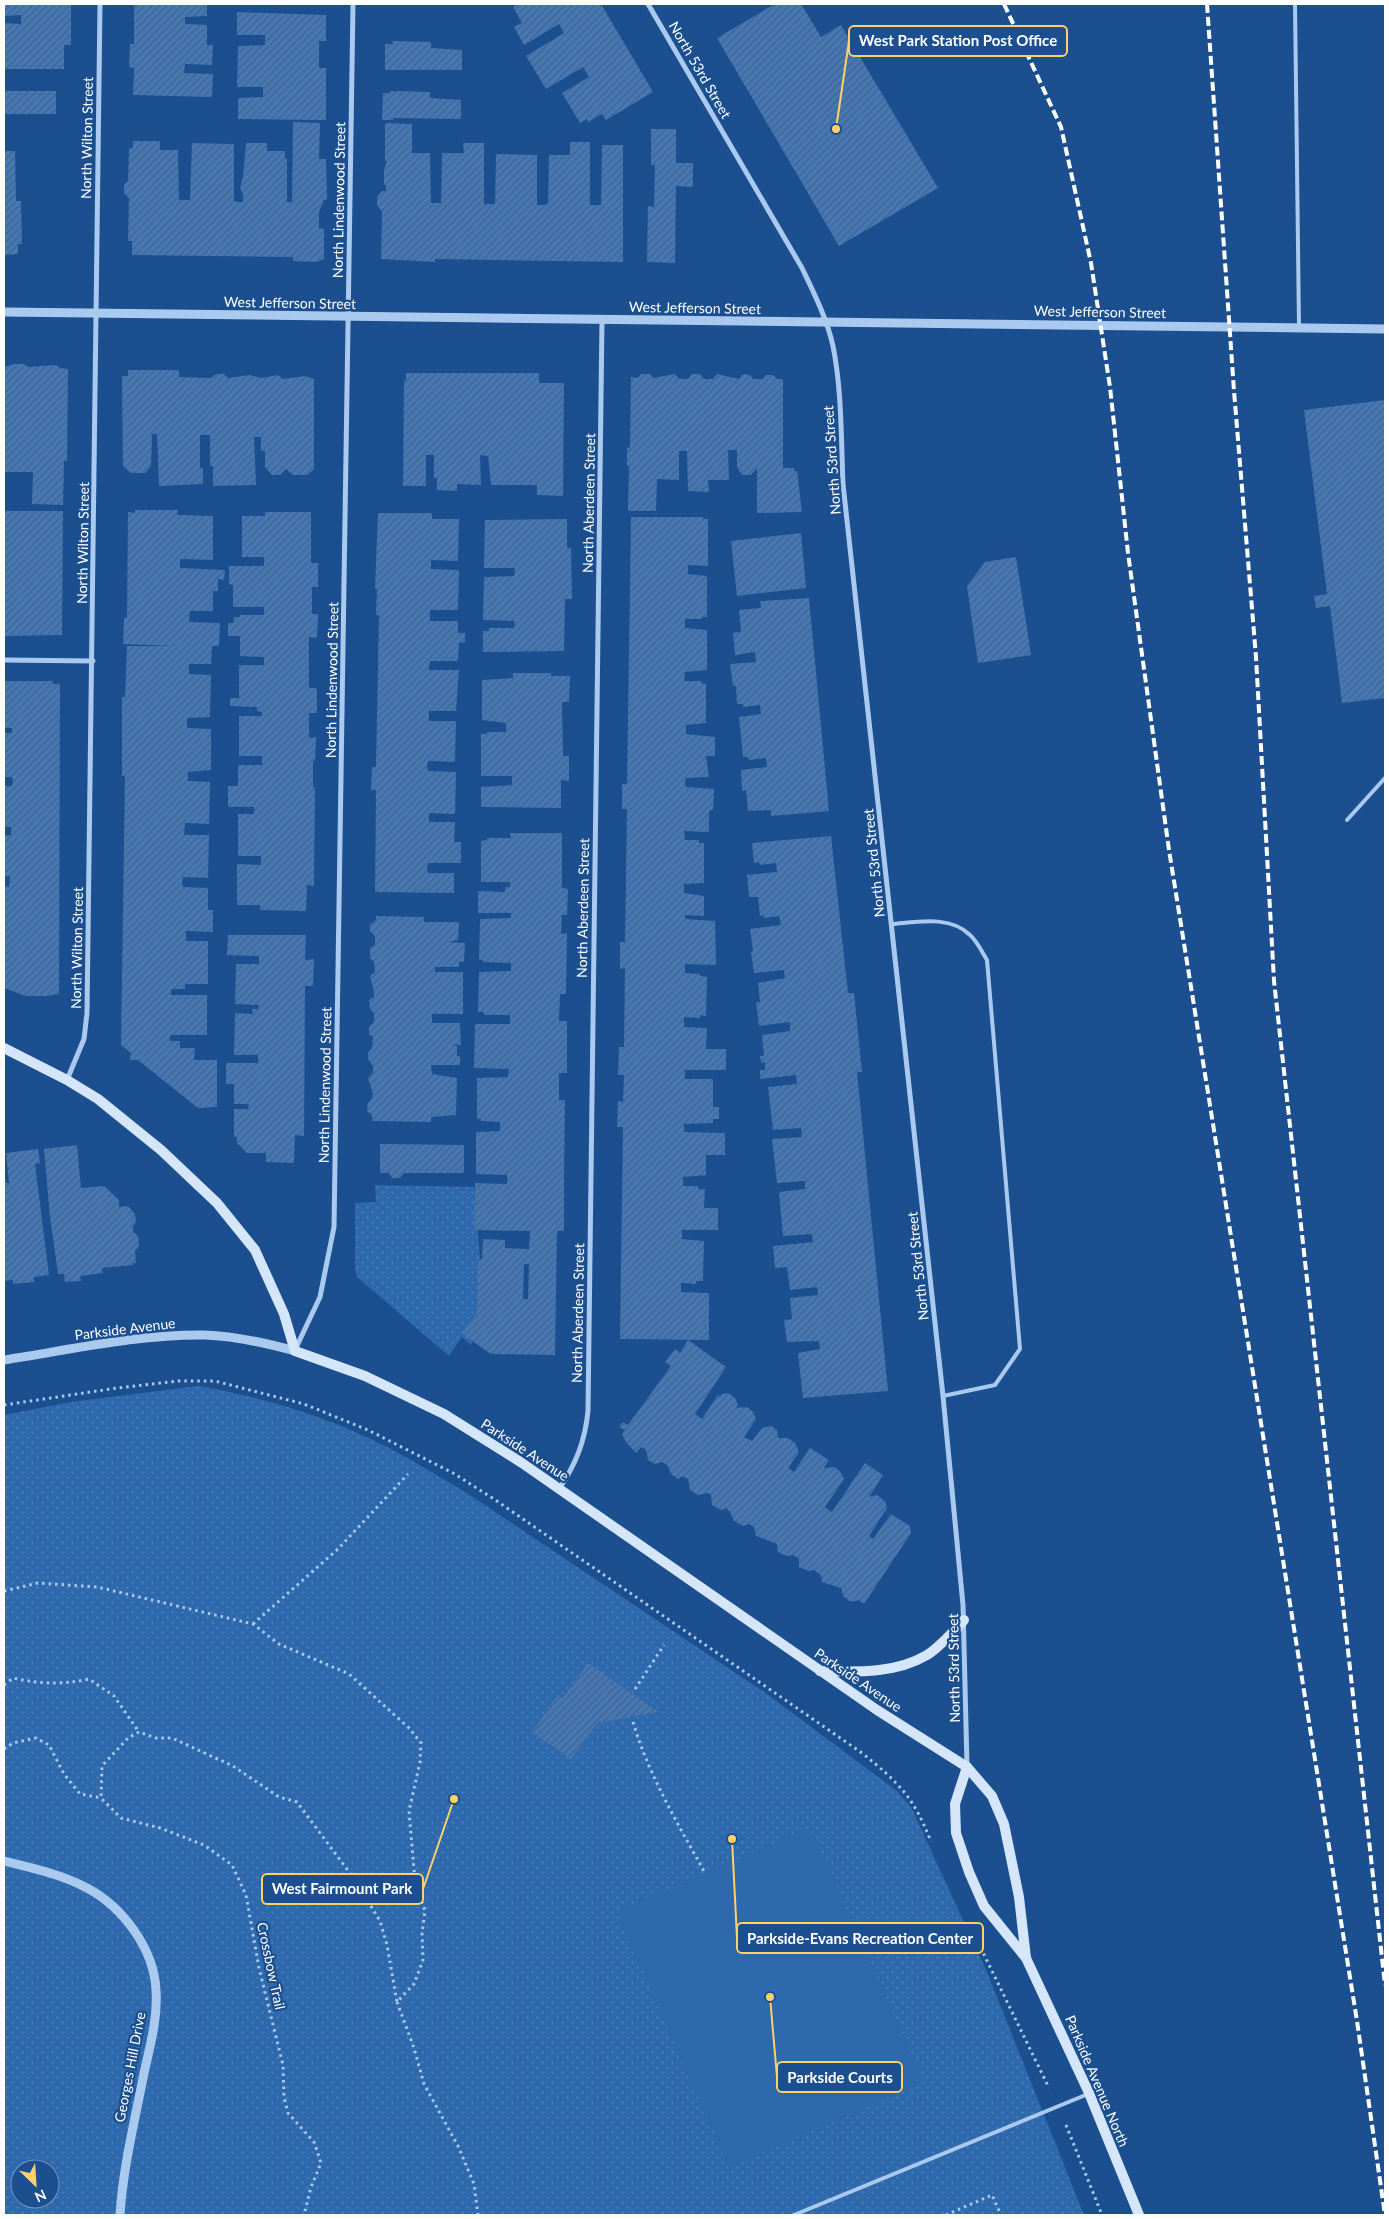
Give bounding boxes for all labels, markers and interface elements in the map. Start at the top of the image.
street label: North 53rd Street [666,18,735,121]
callout: West Park Station Post Office [849,26,1067,56]
text: West Park Station Post Office [859,31,1057,49]
street label: North Wilton Street [77,77,96,199]
street label: North Lindenwood Street [329,122,348,278]
street label: West Jefferson Street [224,293,356,312]
street label: West Jefferson Street [629,298,761,317]
street label: West Jefferson Street [1034,302,1166,321]
street label: North 53rd Street [819,405,844,515]
street label: North Aberdeen Street [579,433,598,573]
street label: North Wilton Street [73,482,92,604]
street label: North Lindenwood Street [322,602,341,758]
street label: North 53rd Street [859,808,888,918]
street label: North Aberdeen Street [573,838,592,978]
street label: North Wilton Street [67,887,86,1009]
street label: North Lindenwood Street [315,1007,334,1163]
street label: North 53rd Street [903,1211,932,1321]
street label: North Aberdeen Street [568,1243,587,1383]
street label: Parkside Avenue [74,1314,176,1343]
street label: Parkside Avenue [478,1415,572,1484]
street label: North 53rd Street [944,1613,963,1723]
street label: Parkside Avenue [811,1644,905,1715]
callout: West Fairmount Park [262,1874,423,1904]
text: West Fairmount Park [272,1879,413,1897]
street label: Crossbow Trail [254,1921,289,2011]
callout: Parkside-Evans Recreation Center [737,1923,983,1953]
text: Parkside-Evans Recreation Center [747,1929,973,1947]
street label: Georges Hill Drive [110,2010,149,2124]
street label: Parkside Avenue North [1062,2012,1133,2149]
callout: Parkside Courts [777,2062,902,2092]
text: Parkside Courts [787,2068,893,2086]
north arrow [10,2159,60,2209]
text: N [32,2186,49,2206]

